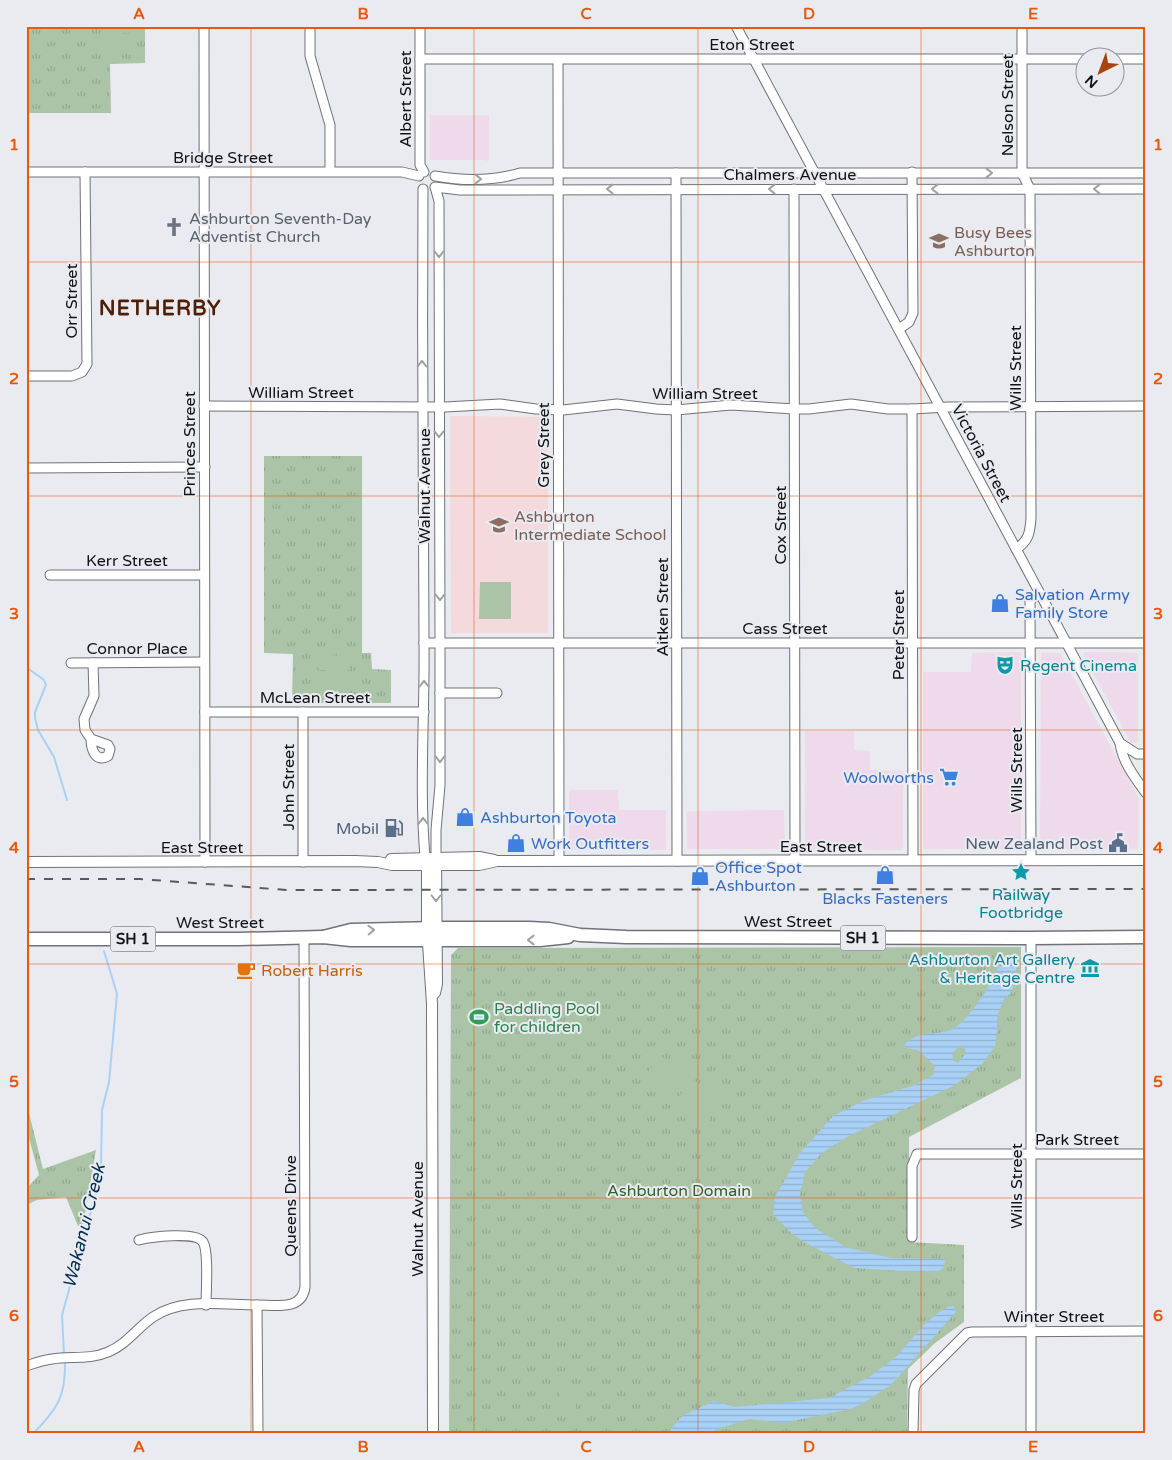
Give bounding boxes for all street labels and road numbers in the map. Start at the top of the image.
street label: Eton Street [709,35,795,55]
street label: Albert Street [396,50,416,148]
street label: Nelson Street [998,54,1018,156]
street label: Bridge Street [173,148,273,168]
street label: Chalmers Avenue [724,165,856,185]
street label: Orr Street [62,264,82,339]
street label: Wills Street [1006,325,1026,411]
street label: William Street [248,383,354,403]
street label: William Street [652,384,758,404]
street label: Princes Street [180,391,200,497]
street label: Victoria Street [947,401,1015,506]
street label: Grey Street [534,402,554,488]
street label: Walnut Avenue [415,428,435,544]
street label: Cox Street [771,486,791,564]
street label: Kerr Street [86,551,168,571]
street label: Aitken Street [653,557,673,657]
street label: Peter Street [889,590,909,680]
street label: Cass Street [742,619,828,639]
street label: Connor Place [86,639,188,659]
street label: McLean Street [260,688,370,708]
street label: Wills Street [1007,727,1027,813]
street label: John Street [279,744,299,830]
street label: East Street [780,837,862,857]
street label: East Street [161,838,243,858]
street label: West Street [744,912,832,932]
street label: West Street [176,913,264,933]
road number: SH 1 [110,926,156,952]
road number: SH 1 [840,926,886,950]
street label: Park Street [1035,1130,1119,1150]
street label: Wills Street [1007,1143,1027,1229]
street label: Queens Drive [281,1155,301,1257]
street label: Walnut Avenue [408,1161,428,1277]
street label: Winter Street [1004,1307,1104,1327]

